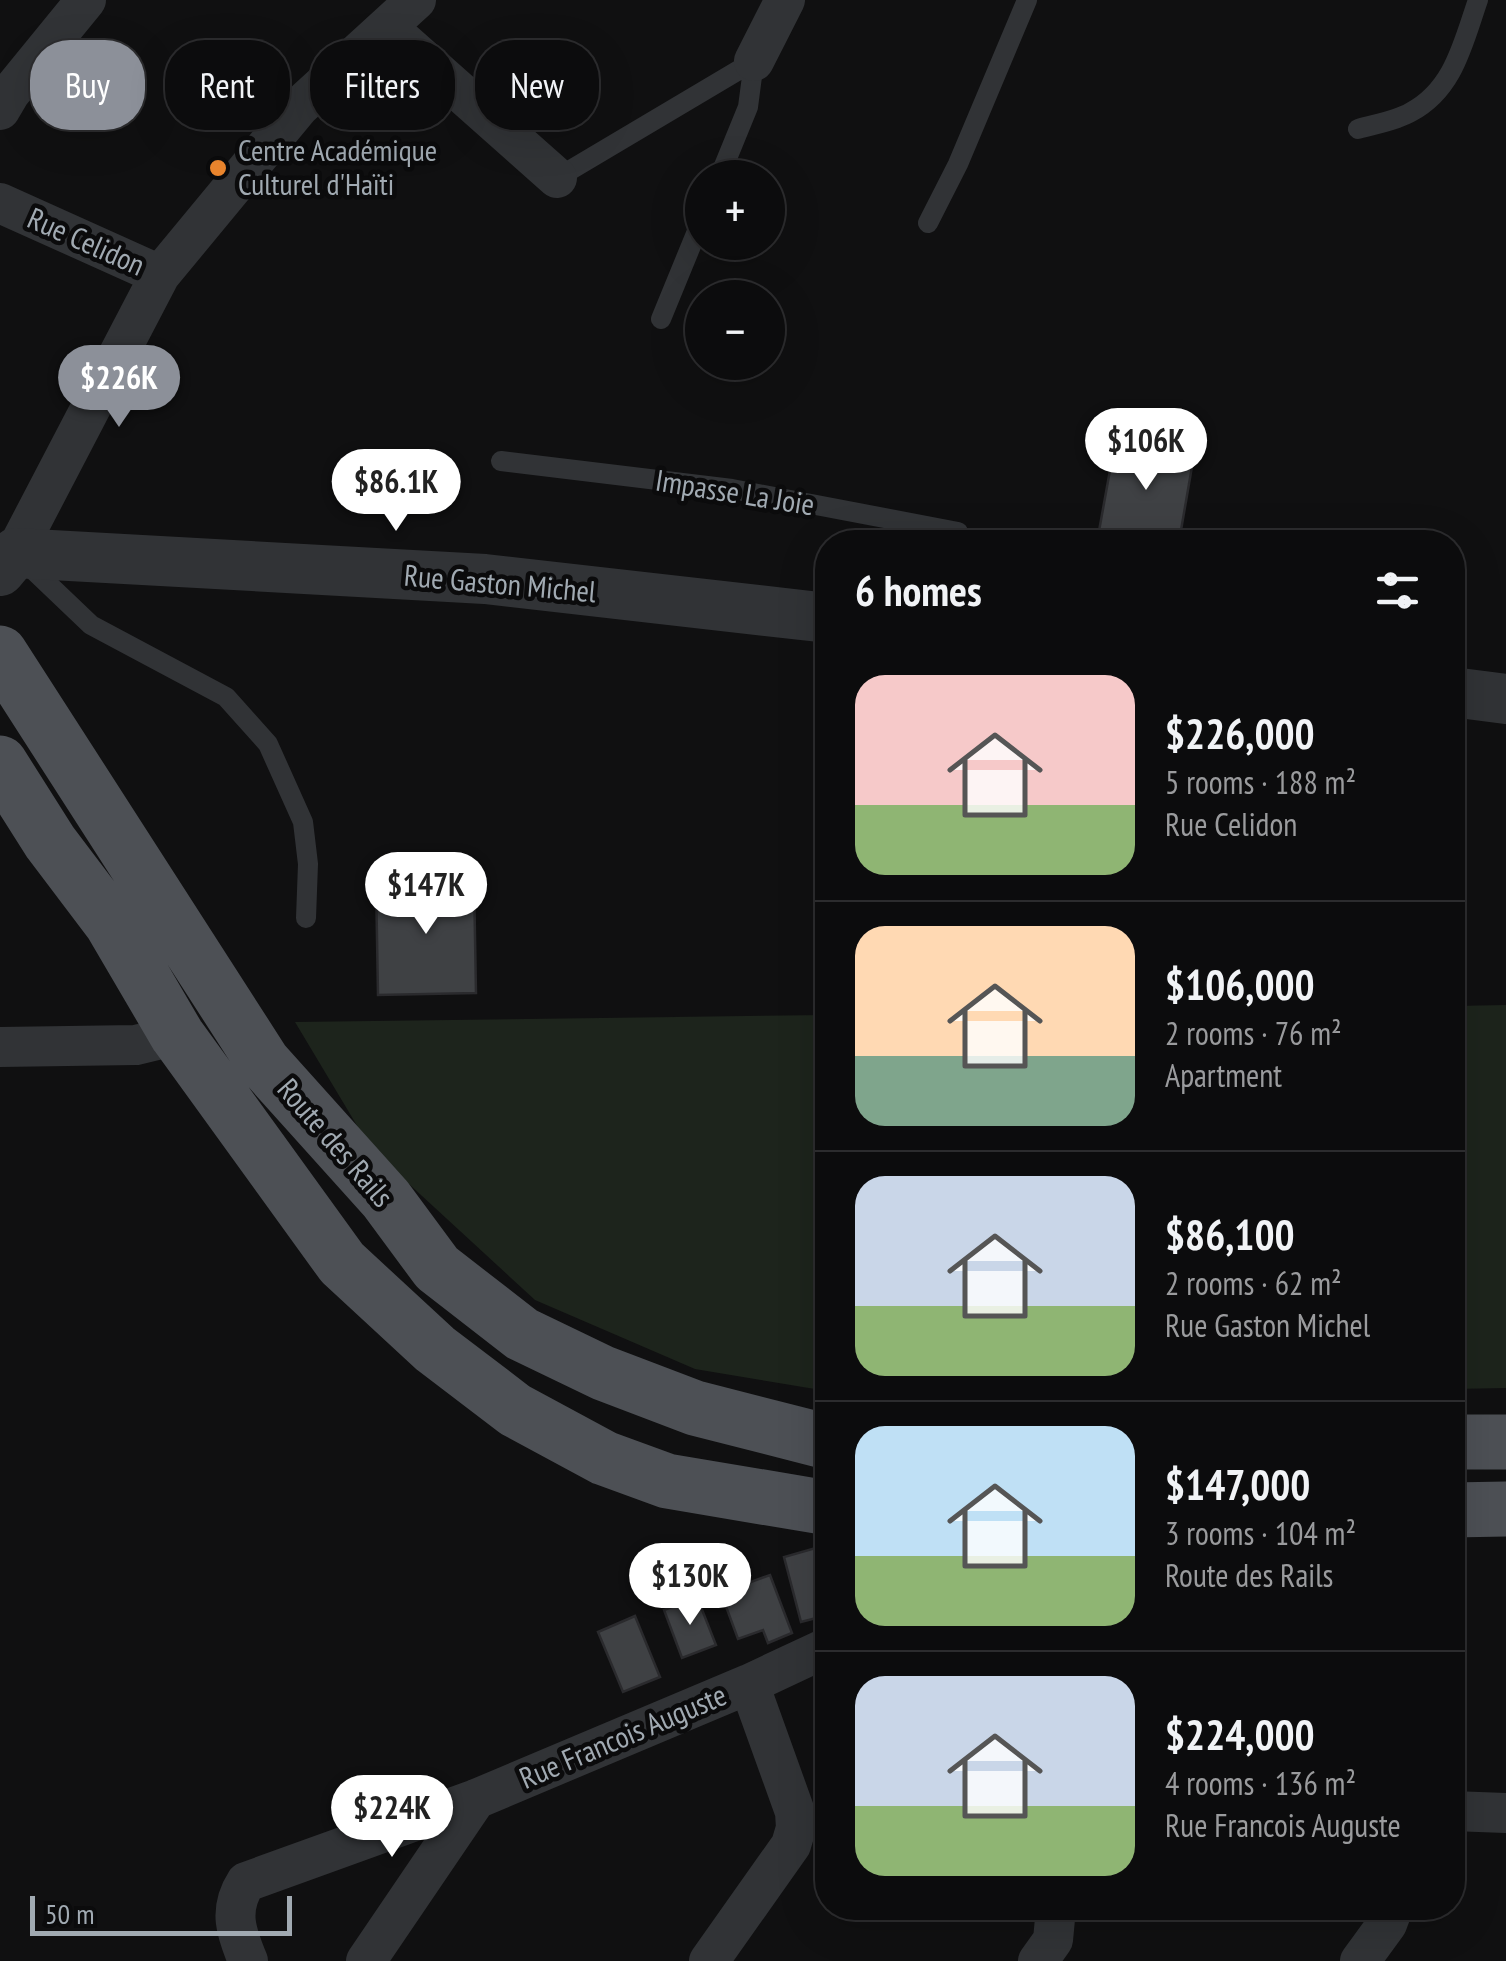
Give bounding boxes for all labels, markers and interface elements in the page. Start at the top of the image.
chip: Buy [30,40,145,130]
chip: Rent [165,40,290,130]
chip: Filters [310,40,455,130]
chip: New [475,40,599,130]
place label: Centre Académique Culturel d'Haïti [238,130,437,203]
marker: Centre Académique Culturel d'Haïti [207,157,229,179]
map controls [685,160,785,380]
button: + [685,160,785,260]
street label: Rue Celidon [22,198,151,284]
button: − [685,280,785,380]
pin: $226K [49,345,189,430]
text: $226K [80,356,158,398]
pin: $106K [1076,408,1216,493]
text: $106K [1107,419,1185,461]
pin: $86.1K [315,449,477,534]
text: $86.1K [354,460,438,502]
street label: Impasse La Joie [653,460,817,523]
street label: Rue Gaston Michel [403,555,598,610]
text: 6 homes [855,563,982,618]
icon: filters [1370,563,1425,618]
text: $226,000 [1165,706,1315,761]
icon: home [935,715,1055,835]
text: 5 rooms · 188 m² [1165,761,1356,803]
text: Rue Celidon [1165,803,1297,845]
pin: $147K [356,852,496,937]
text: $147K [387,863,465,905]
text: $106,000 [1165,957,1315,1012]
icon: home [935,966,1055,1086]
text: 2 rooms · 76 m² [1165,1012,1342,1054]
text: Apartment [1165,1054,1282,1096]
street label: Route des Rails [270,1070,403,1214]
text: $86,100 [1165,1207,1295,1262]
icon: home [935,1216,1055,1336]
text: 2 rooms · 62 m² [1165,1262,1342,1304]
text: Rue Gaston Michel [1165,1304,1370,1346]
text: $147,000 [1165,1457,1310,1512]
icon: home [935,1466,1055,1586]
text: 3 rooms · 104 m² [1165,1512,1356,1554]
pin: $130K [620,1543,760,1628]
text: $130K [651,1554,729,1596]
text: Route des Rails [1165,1554,1333,1596]
street label: Rue Francois Auguste [513,1674,732,1797]
text: $224,000 [1165,1707,1315,1762]
icon: home [935,1716,1055,1836]
text: 4 rooms · 136 m² [1165,1762,1356,1804]
pin: $224K [322,1775,462,1860]
text: $224K [353,1786,431,1828]
text: Rue Francois Auguste [1165,1804,1401,1846]
scale bar [30,1891,292,1936]
text: 50 m [45,1895,94,1932]

